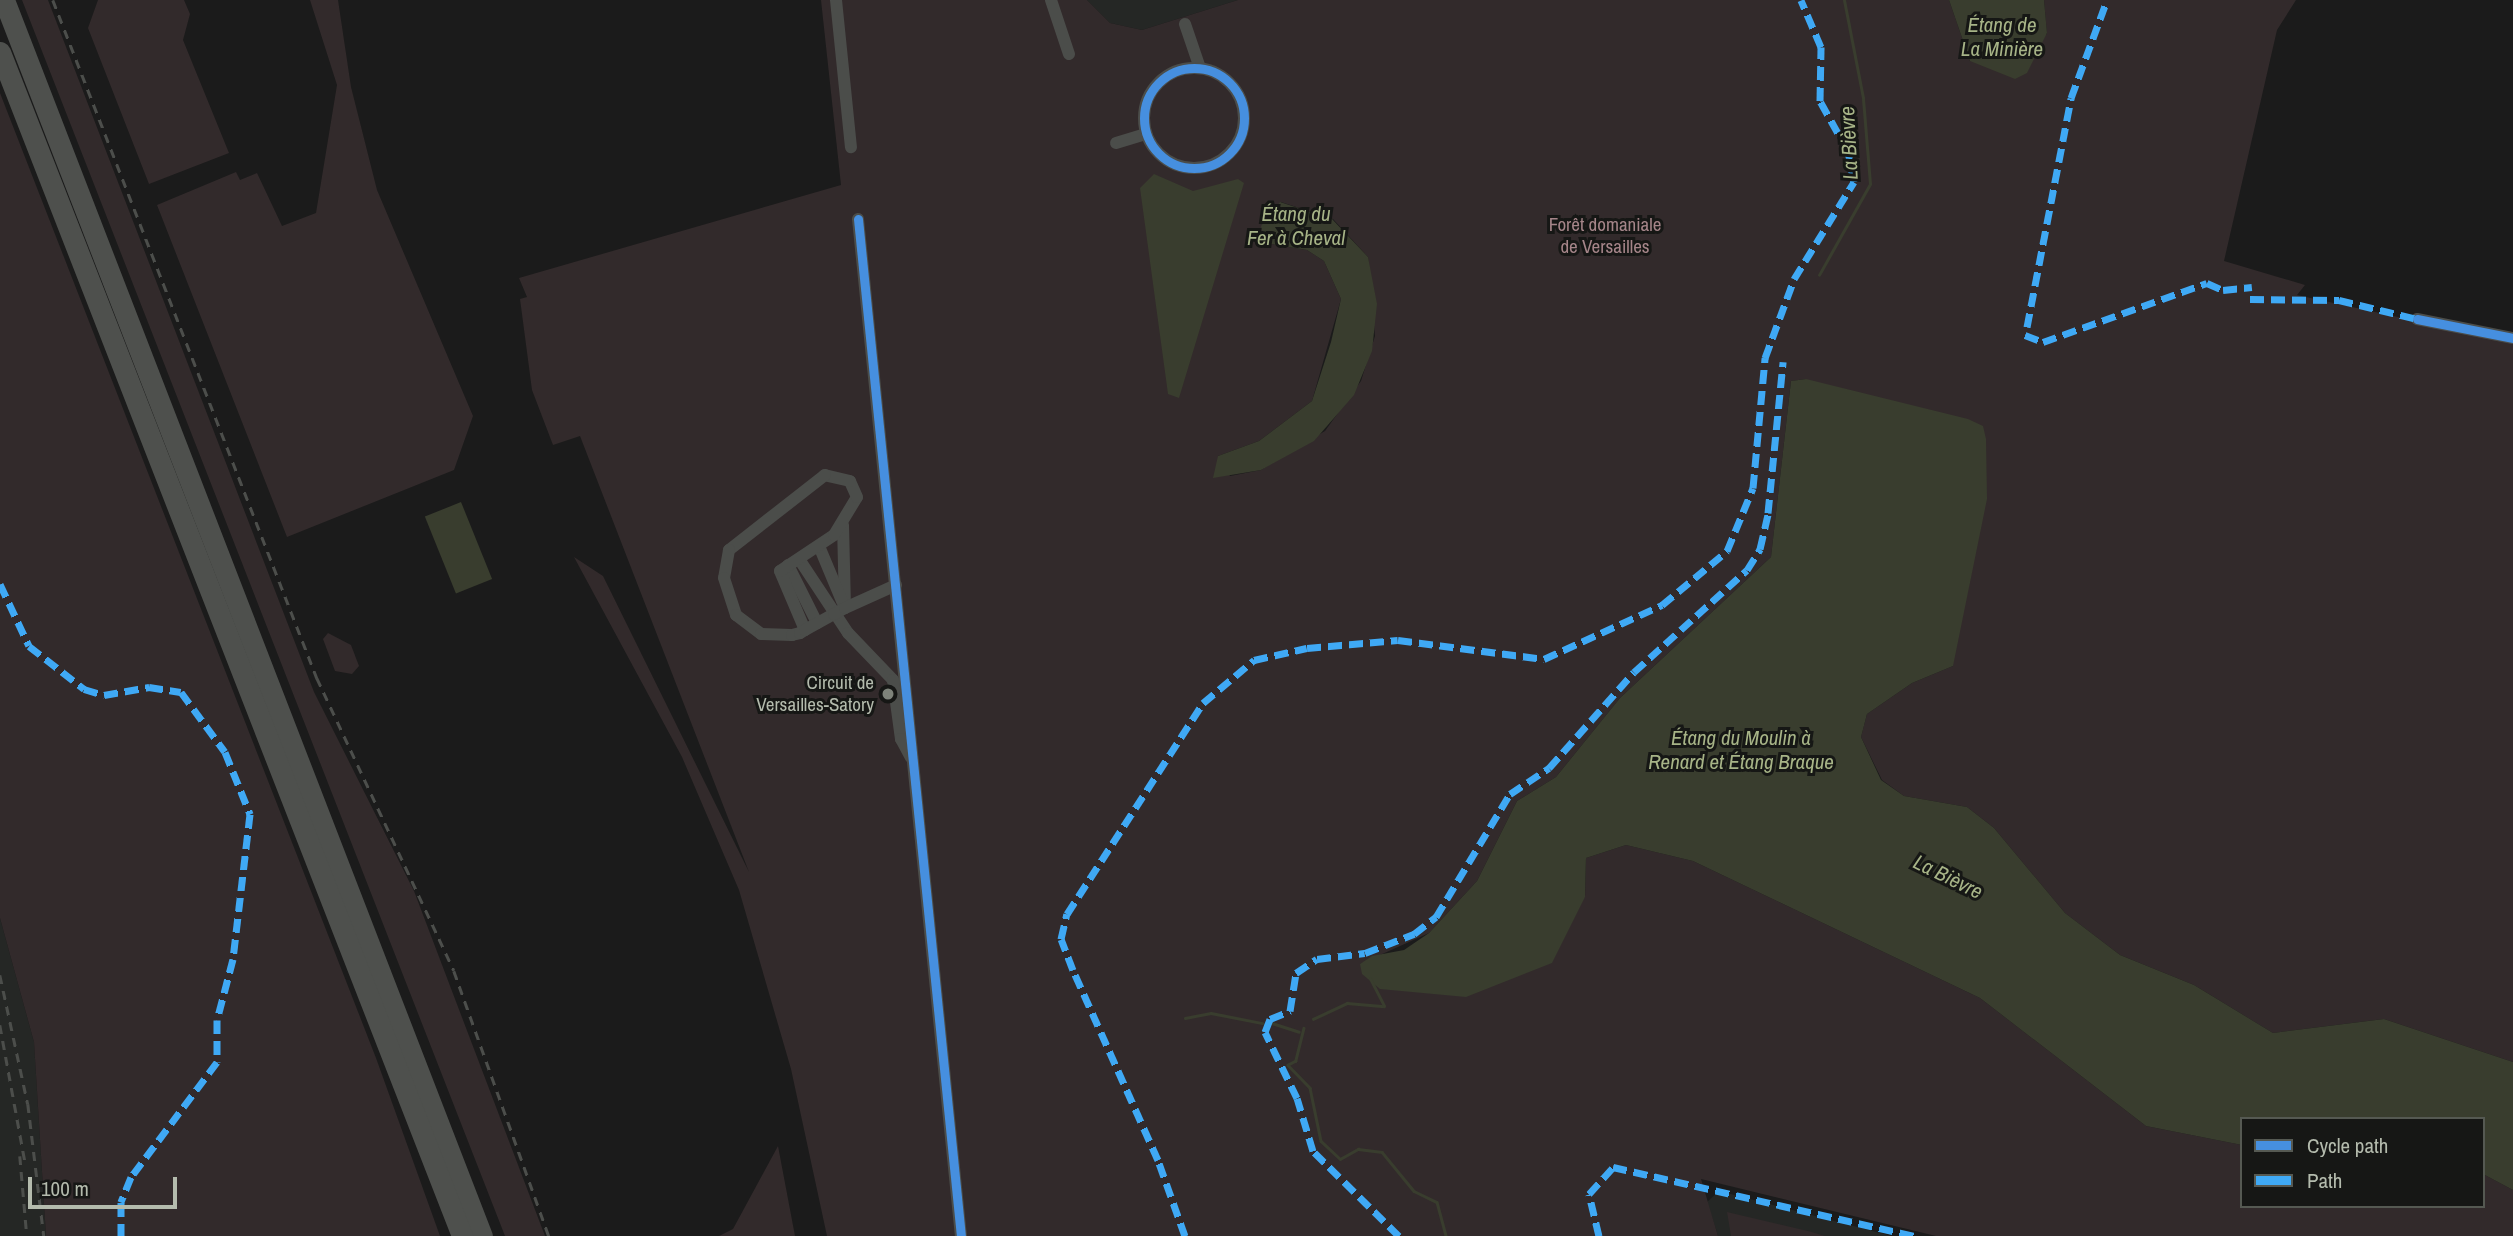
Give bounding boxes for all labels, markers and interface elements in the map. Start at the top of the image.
water label: Étang de La Minière [1961,12,2043,62]
water label: La Bièvre [1834,106,1864,180]
water label: Étang du Fer à Cheval [1247,201,1345,251]
park label: Forêt domaniale de Versailles [1549,214,1661,258]
place label: Circuit de Versailles-Satory [756,672,874,716]
marker: Circuit de Versailles-Satory [880,686,896,702]
water label: Étang du Moulin à Renard et Étang Braque [1648,725,1834,775]
water label: La Bièvre [1909,850,1987,904]
legend [2240,1117,2485,1208]
text: Cycle path [2307,1131,2388,1160]
scale bar [32,1162,180,1206]
text: Path [2307,1166,2342,1195]
text: 100 m [41,1174,89,1203]

